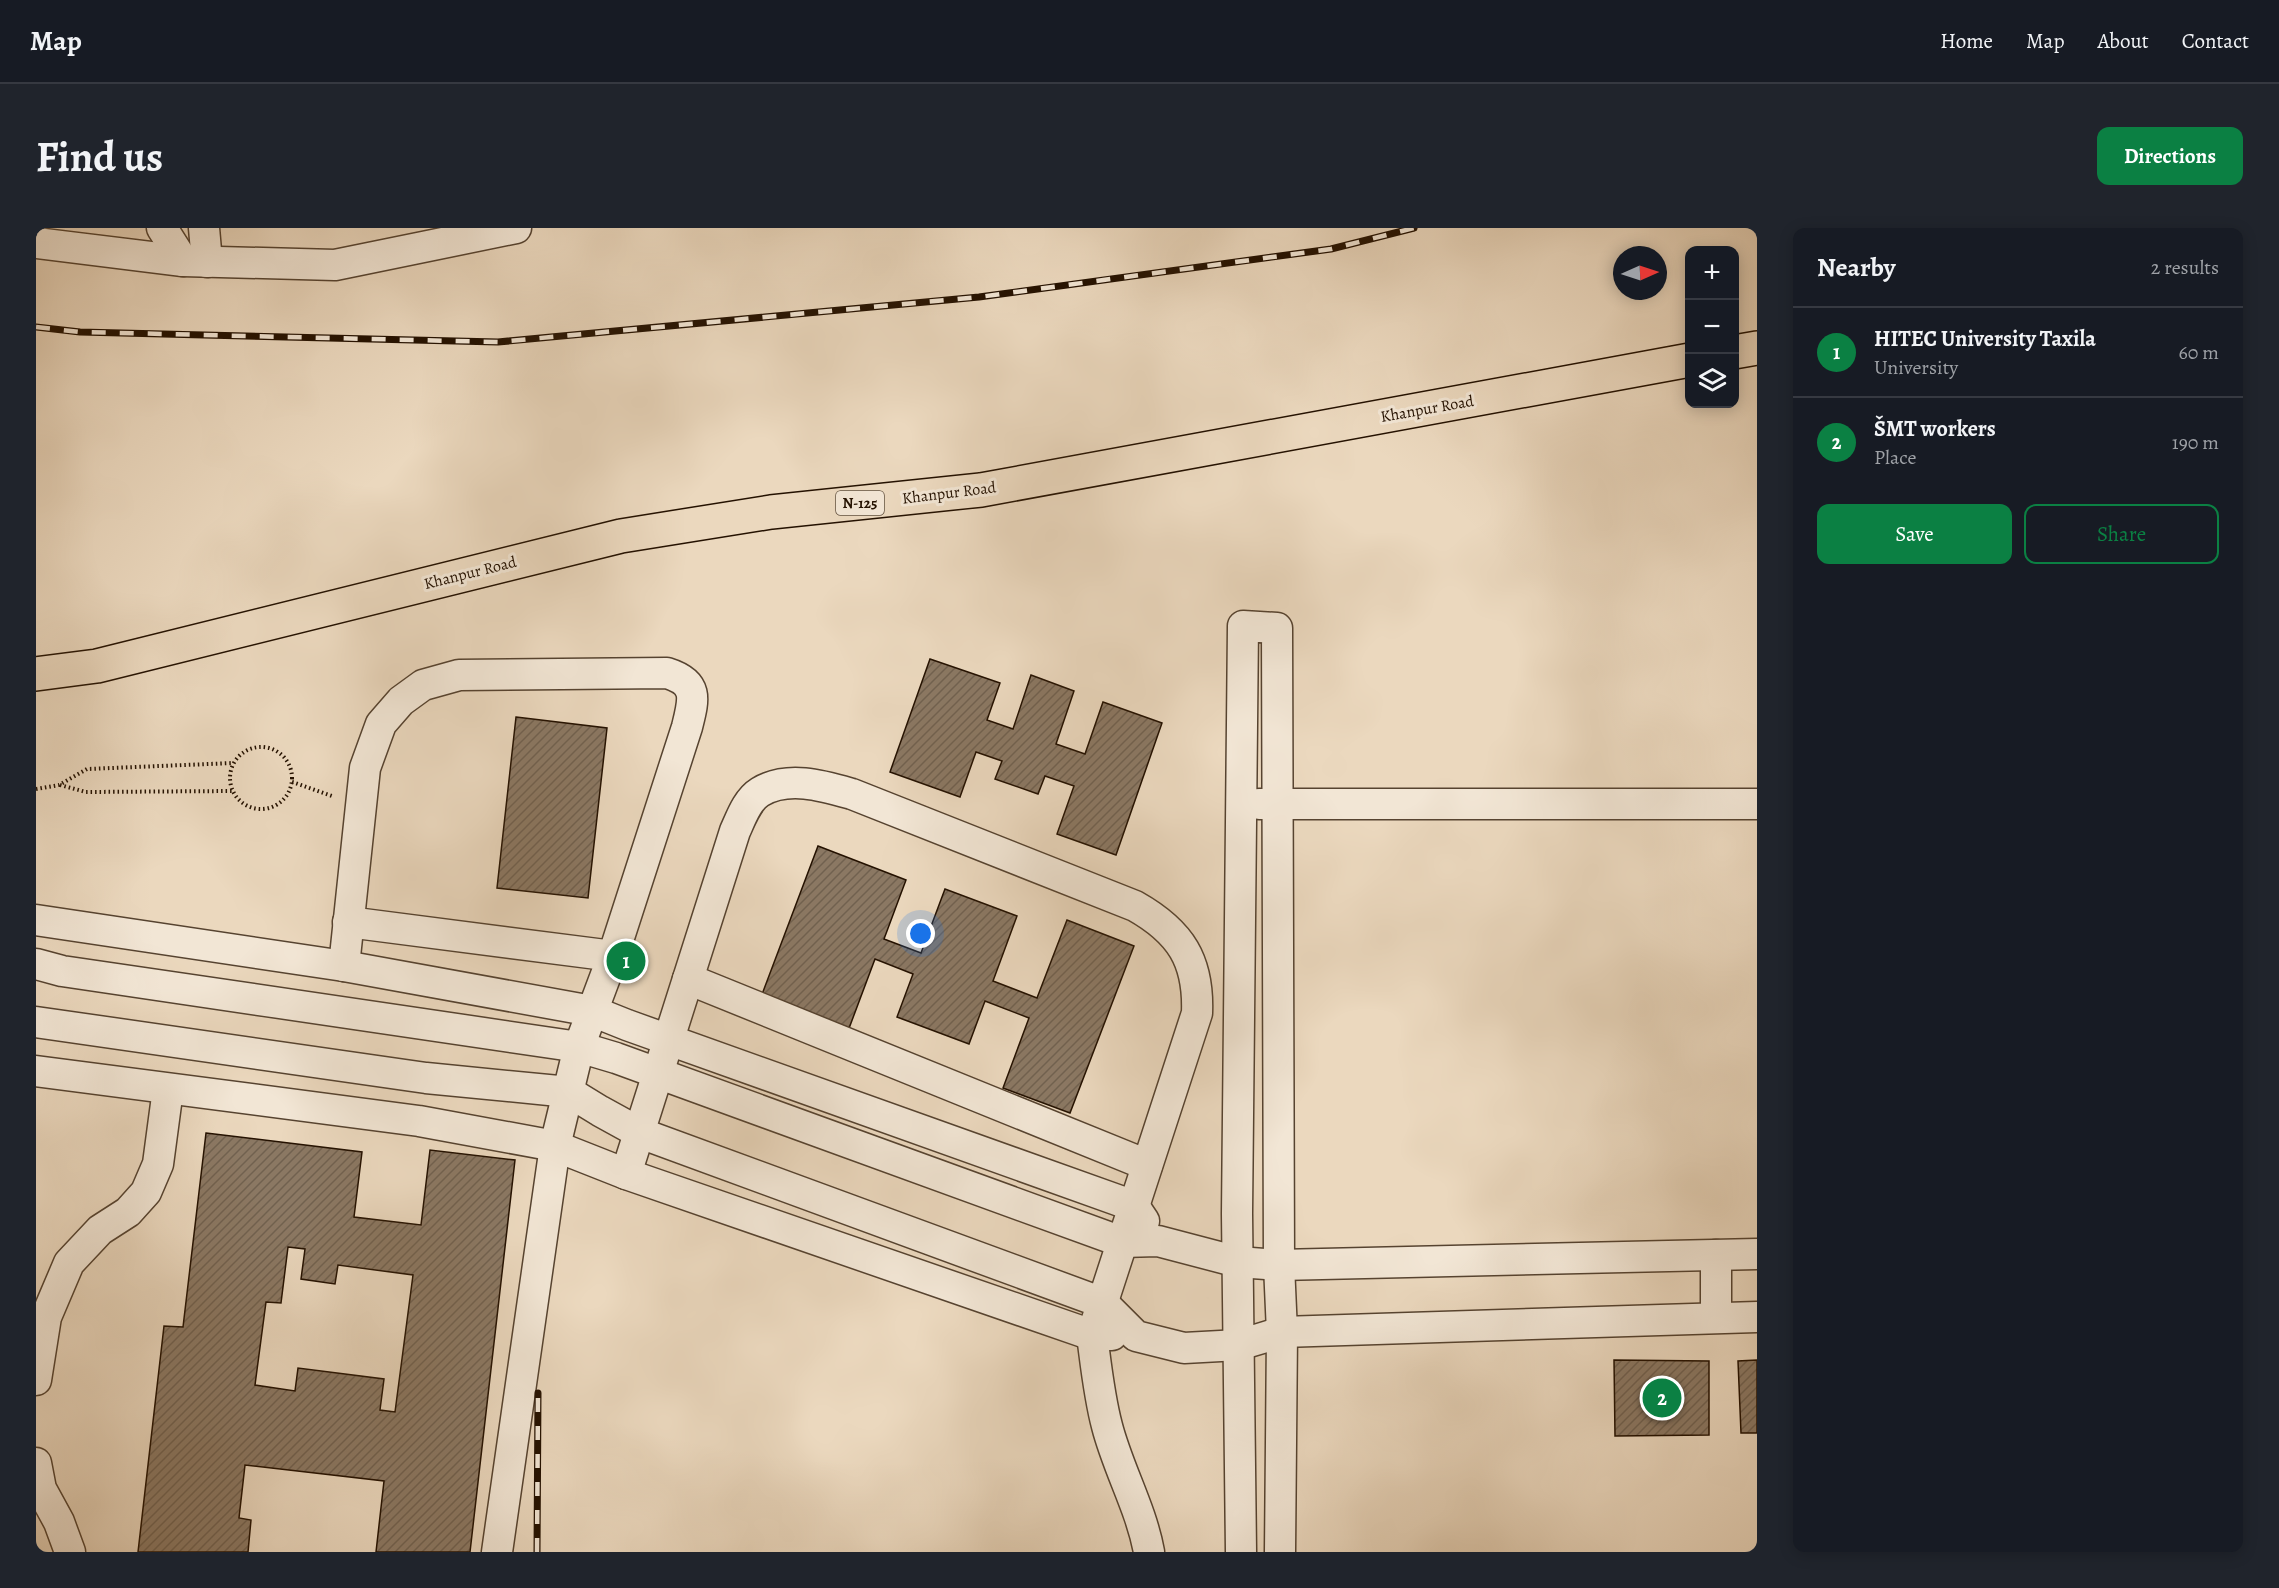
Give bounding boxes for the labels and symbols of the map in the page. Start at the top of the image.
north arrow [1613,246,1667,300]
street label: Khanpur Road [1379,390,1476,428]
street label: Khanpur Road [901,476,998,510]
road number: N-125 [836,491,884,515]
street label: Khanpur Road [422,551,519,595]
your location [906,919,935,948]
pin: 1 [606,938,646,984]
pin: 2 [1642,1376,1682,1420]

